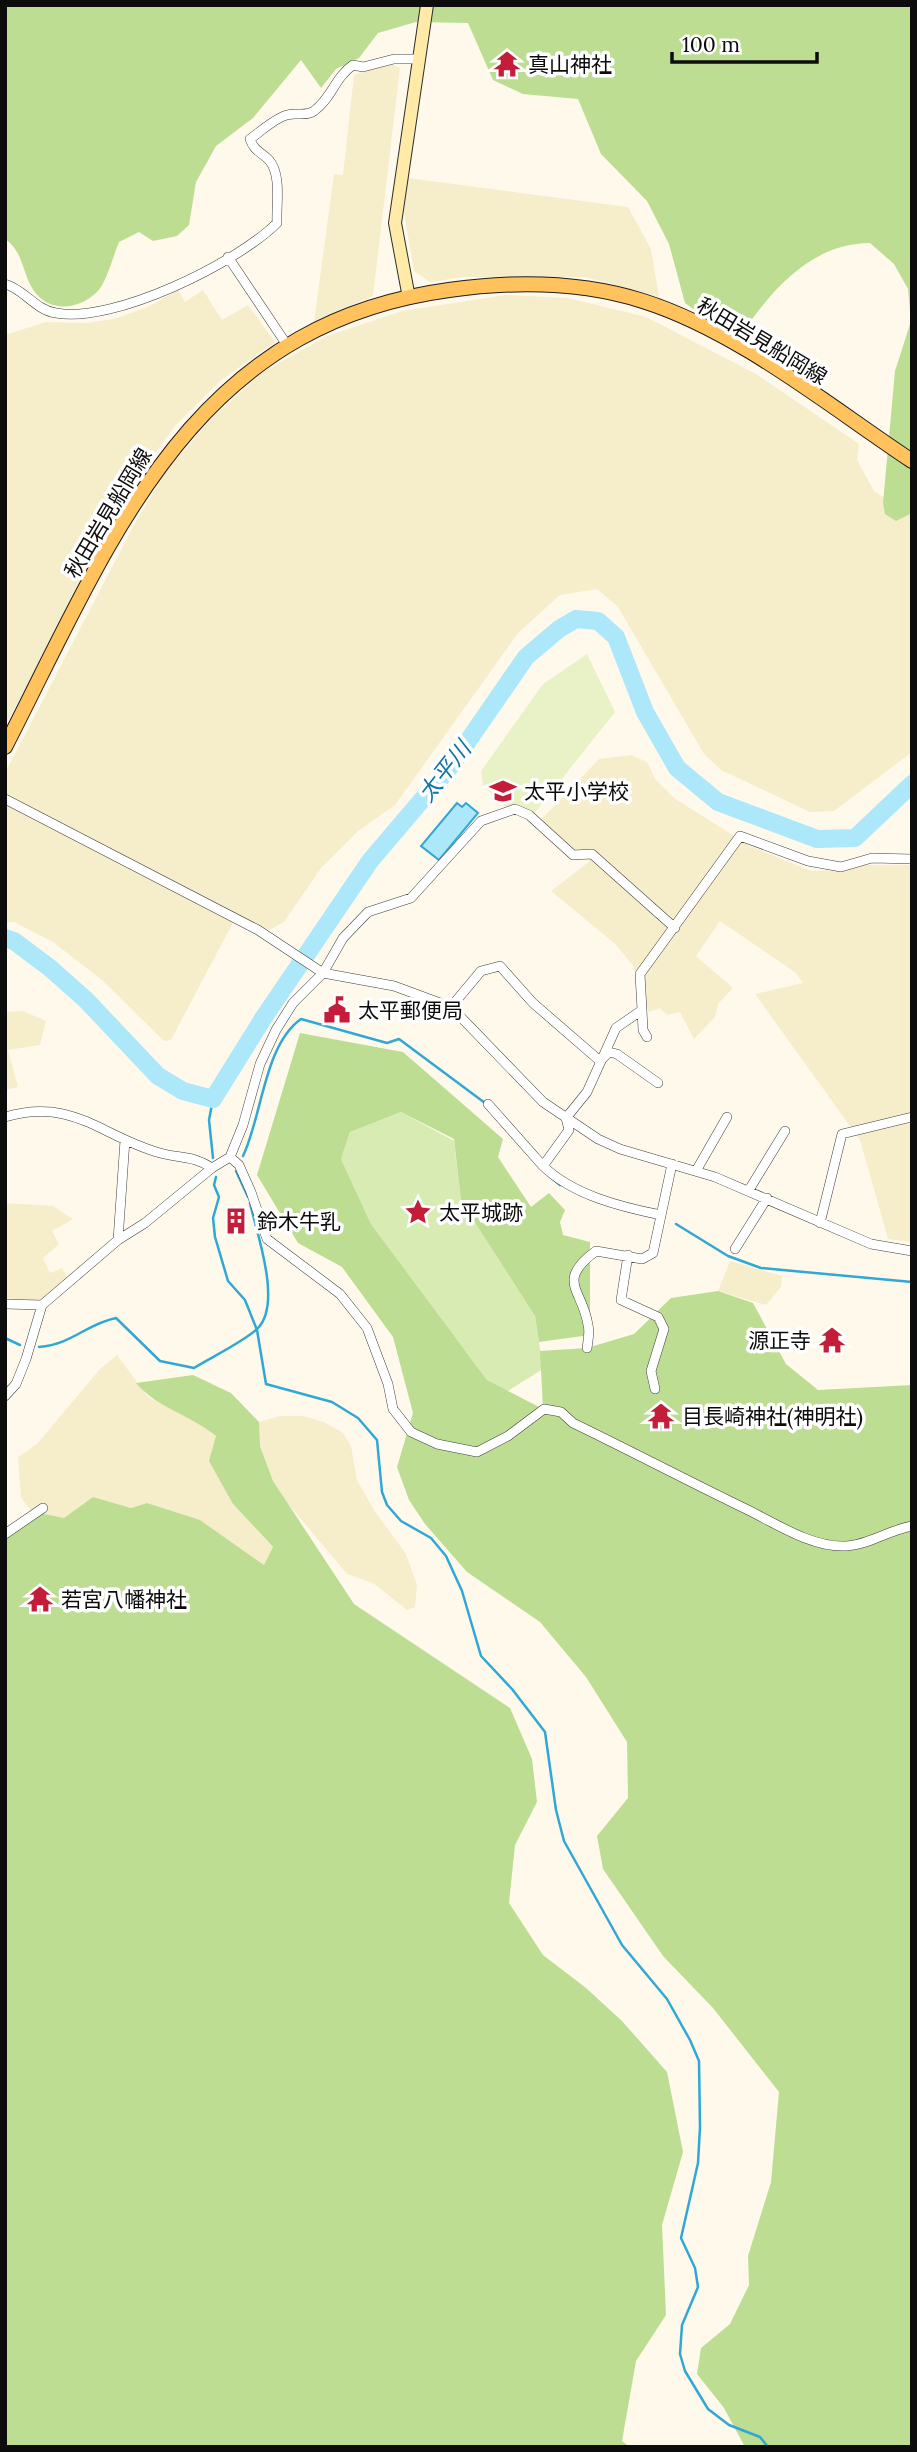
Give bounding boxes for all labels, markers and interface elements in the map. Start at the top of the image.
scale bar [672,21,817,65]
text: 100 m [682,31,740,58]
temple icon: 真山神社 [492,49,522,79]
place label: 真山神社 [528,51,612,78]
street label: 秋田岩見船岡線 [692,292,832,390]
street label: 秋田岩見船岡線 [59,443,157,583]
water label: 太平川 [411,733,479,807]
school or university icon: 太平小学校 [488,776,518,806]
place label: 太平小学校 [524,778,629,805]
public building icon: 太平郵便局 [322,995,352,1025]
place label: 太平郵便局 [358,997,463,1024]
place icon: 太平城跡 [403,1197,433,1227]
place label: 太平城跡 [439,1199,523,1226]
building icon: 鈴木牛乳 [221,1206,251,1236]
place label: 鈴木牛乳 [257,1208,341,1235]
temple icon: 源正寺 [817,1325,847,1355]
place label: 源正寺 [748,1327,811,1354]
temple icon: 目長崎神社(神明社) [646,1401,676,1431]
place label: 目長崎神社(神明社) [682,1403,863,1430]
temple icon: 若宮八幡神社 [25,1584,55,1614]
place label: 若宮八幡神社 [61,1586,187,1613]

